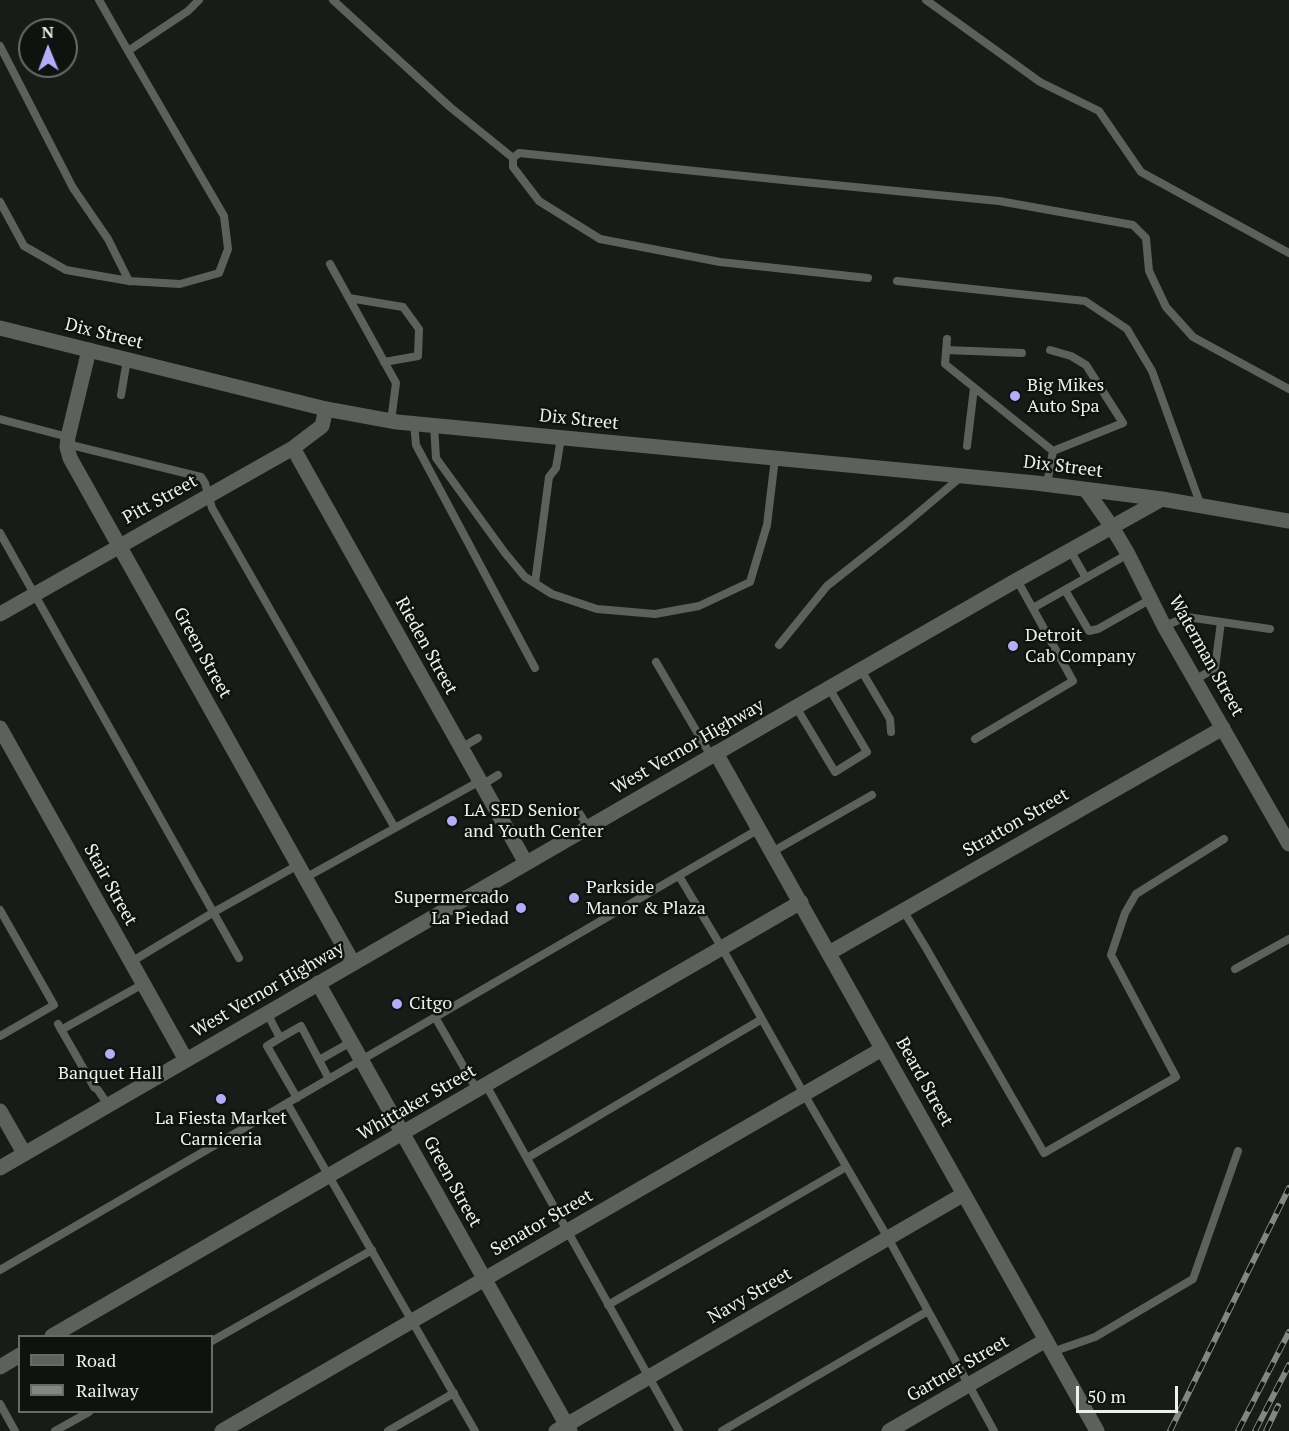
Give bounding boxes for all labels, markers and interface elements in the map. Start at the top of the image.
north arrow [18,18,78,78]
text: N [41,21,54,43]
street label: Dix Street [63,314,145,354]
place label: Big Mikes Auto Spa [1027,375,1104,418]
marker: Big Mikes Auto Spa [1008,389,1022,403]
street label: Dix Street [538,405,620,435]
street label: Dix Street [1022,451,1104,483]
street label: Pitt Street [119,471,201,529]
street label: Waterman Street [1164,592,1248,720]
street label: Rieden Street [390,594,462,698]
street label: Green Street [168,604,236,702]
place label: Detroit Cab Company [1025,625,1136,668]
marker: Detroit Cab Company [1006,639,1020,653]
street label: West Vernor Highway [608,695,768,799]
street label: Stratton Street [959,784,1073,862]
place label: LA SED Senior and Youth Center [464,800,604,842]
marker: LA SED Senior and Youth Center [445,814,459,828]
street label: Stair Street [79,840,141,930]
place label: Parkside Manor & Plaza [586,877,706,920]
place label: Supermercado La Piedad [394,887,509,930]
marker: Parkside Manor & Plaza [567,891,581,905]
marker: Supermercado La Piedad [514,901,528,915]
street label: West Vernor Highway [188,938,348,1042]
place label: Citgo [409,993,452,1015]
marker: Citgo [390,997,404,1011]
street label: Beard Street [891,1034,957,1130]
marker: Banquet Hall [103,1047,117,1061]
street label: Whittaker Street [354,1060,480,1146]
place label: Banquet Hall [58,1063,162,1085]
marker: La Fiesta Market Carniceria [214,1092,228,1106]
place label: La Fiesta Market Carniceria [155,1108,287,1150]
street label: Green Street [418,1133,486,1231]
street label: Senator Street [487,1185,597,1261]
street label: Navy Street [704,1263,796,1329]
street label: Gartner Street [903,1331,1013,1407]
legend [18,1335,213,1413]
text: Road [76,1348,116,1372]
scale bar [1079,1374,1181,1412]
text: Railway [76,1378,139,1402]
text: 50 m [1087,1384,1126,1408]

